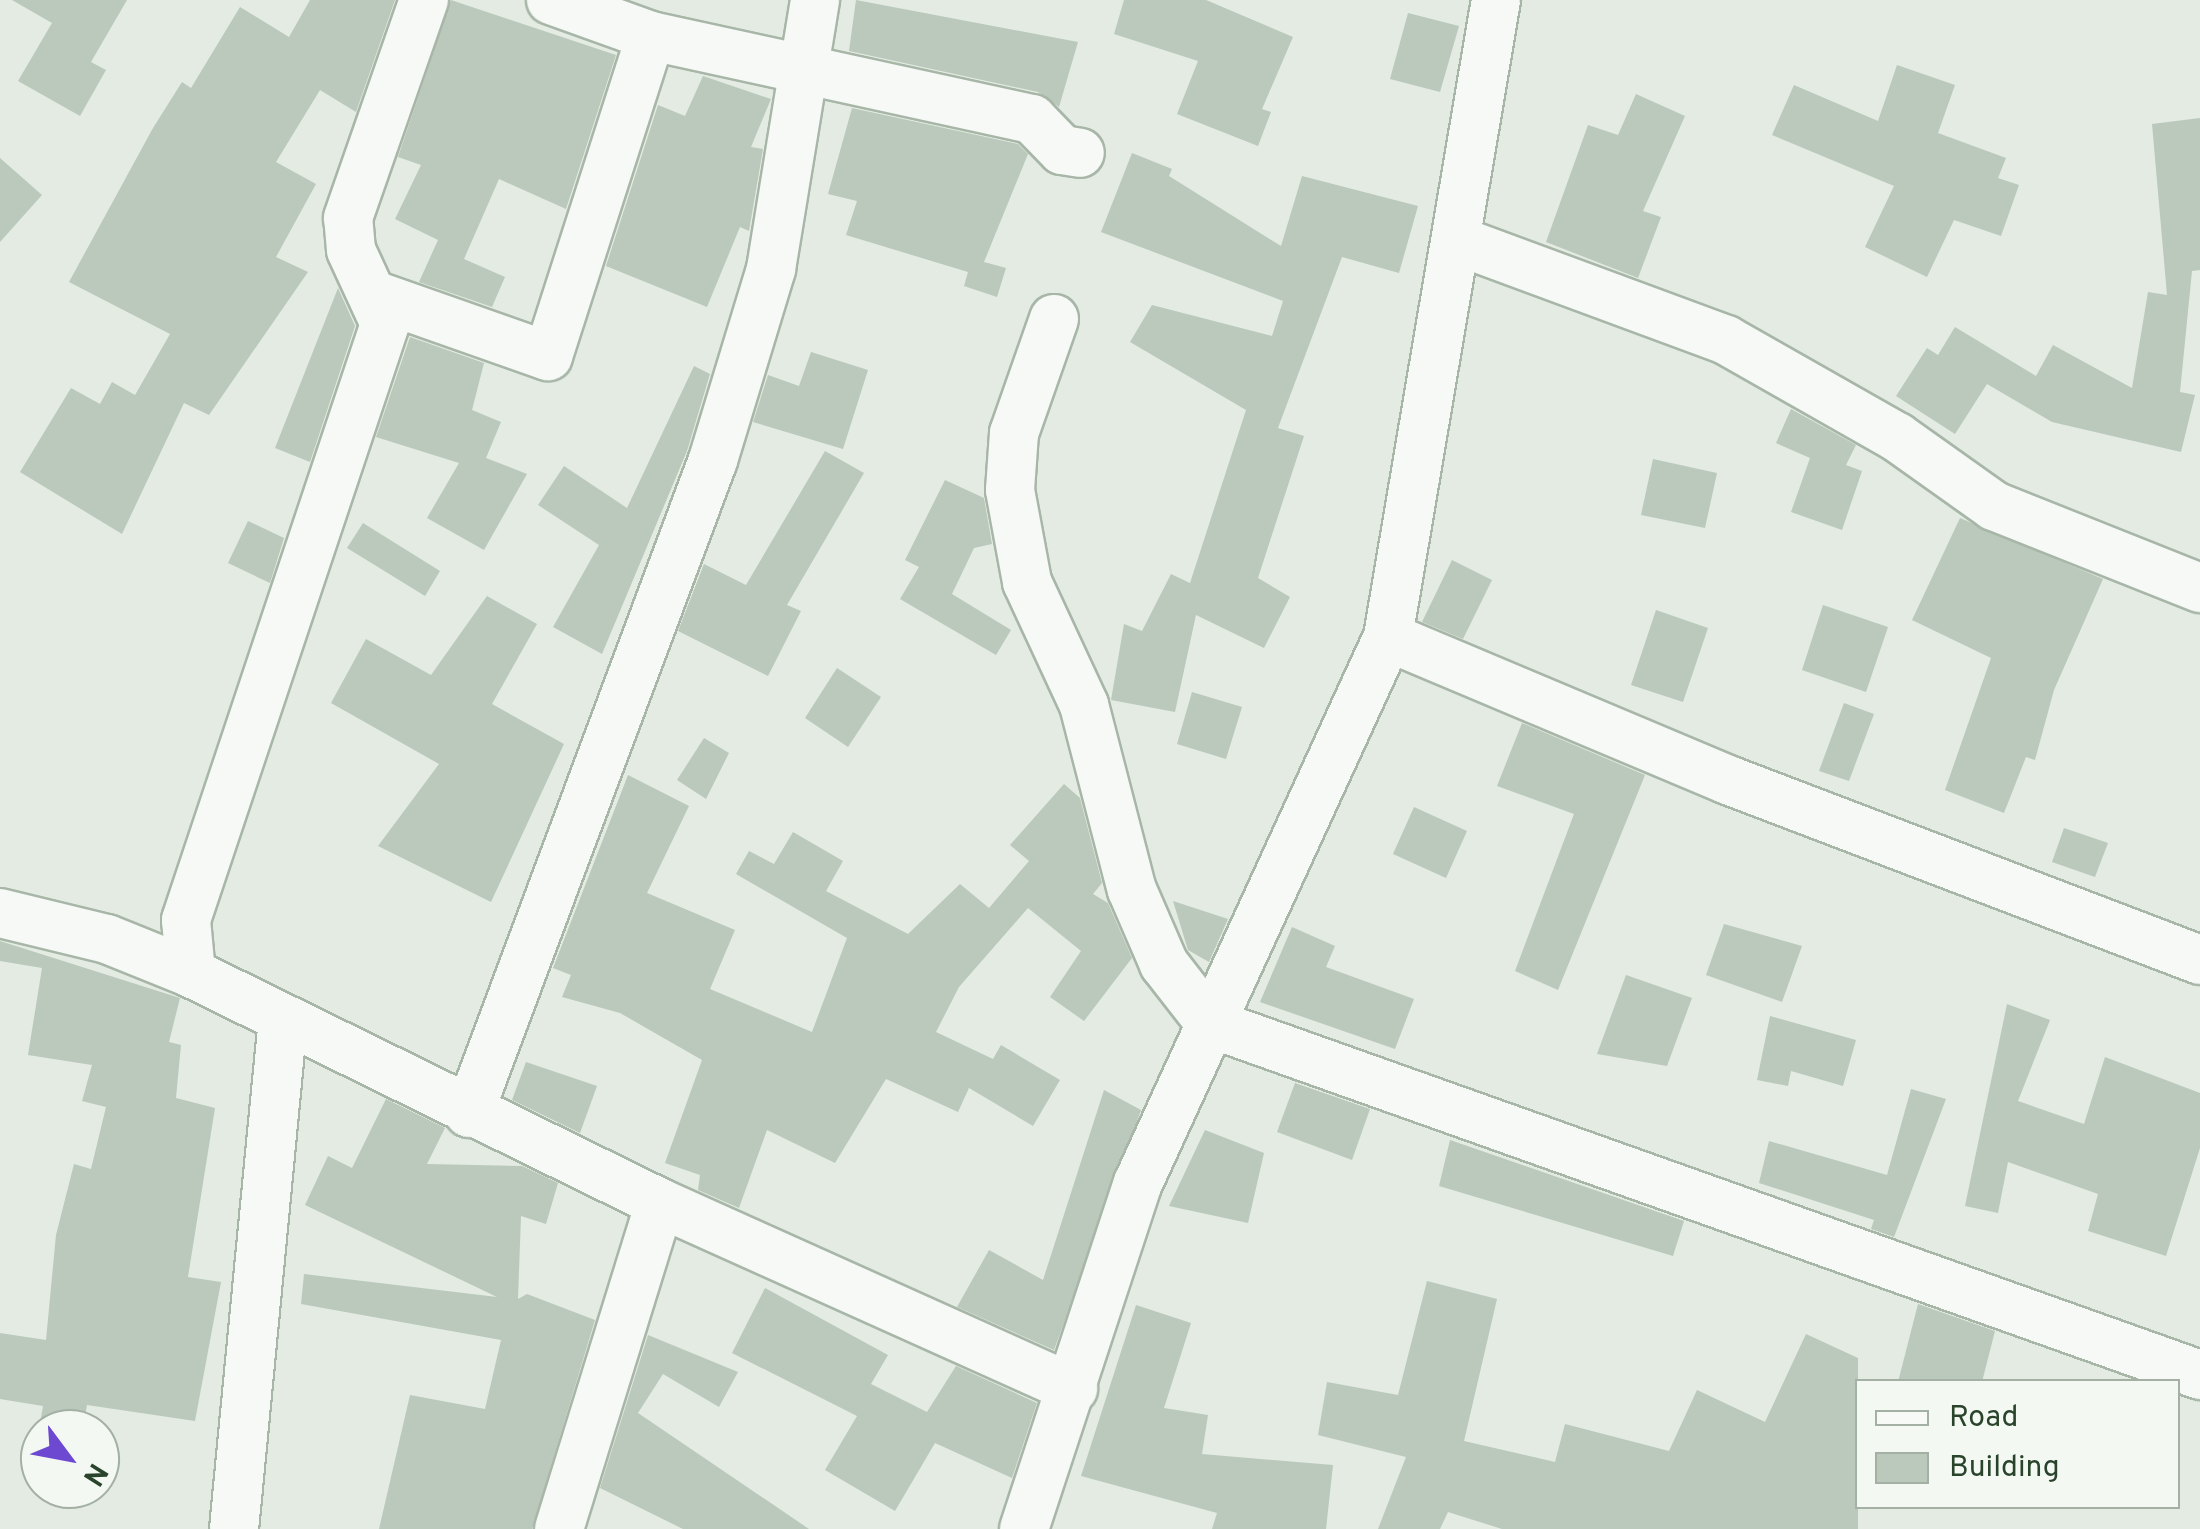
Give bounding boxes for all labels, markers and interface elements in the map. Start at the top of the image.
legend [1855,1379,2180,1509]
text: Road [1949,1400,2018,1437]
north arrow [20,1409,120,1509]
text: Building [1949,1450,2060,1487]
text: N [73,1456,114,1492]

